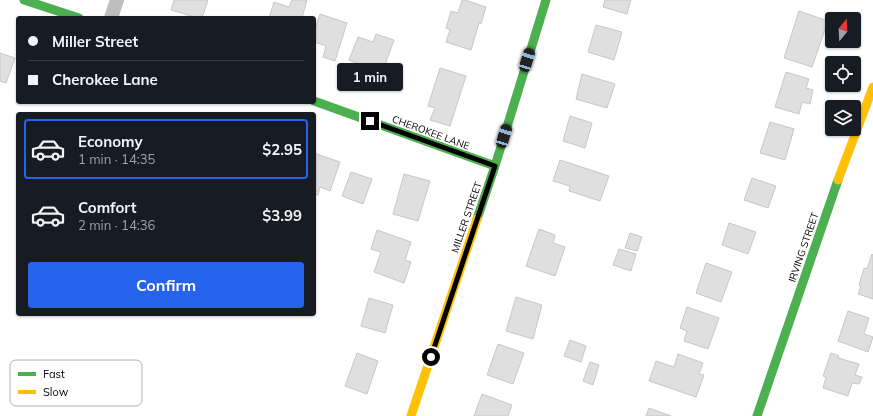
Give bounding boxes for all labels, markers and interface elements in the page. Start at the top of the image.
north arrow [825,12,861,48]
map controls [825,12,861,136]
text: Miller Street [52,32,138,51]
car [518,47,536,73]
button: locate [825,56,861,92]
callout: 1 min [337,63,403,91]
text: 1 min [353,69,387,85]
text: Cherokee Lane [52,70,158,89]
button: layers [825,100,861,136]
route end [361,112,379,130]
street label: CHEROKEE LANE [390,112,472,153]
car [495,123,513,149]
icon: car [30,131,66,167]
text: Economy [78,132,143,151]
text: $2.95 [262,140,302,159]
text: 1 min · 14:35 [78,151,155,167]
street label: MILLER STREET [448,180,485,254]
icon: car [30,197,66,233]
text: Comfort [78,198,136,217]
text: $3.99 [262,206,302,225]
street label: IRVING STREET [785,210,822,284]
text: 2 min · 14:36 [78,217,155,233]
button: Confirm [28,262,304,308]
route start [422,348,440,366]
legend [10,360,142,406]
text: Fast [43,367,65,381]
text: Slow [43,385,69,399]

